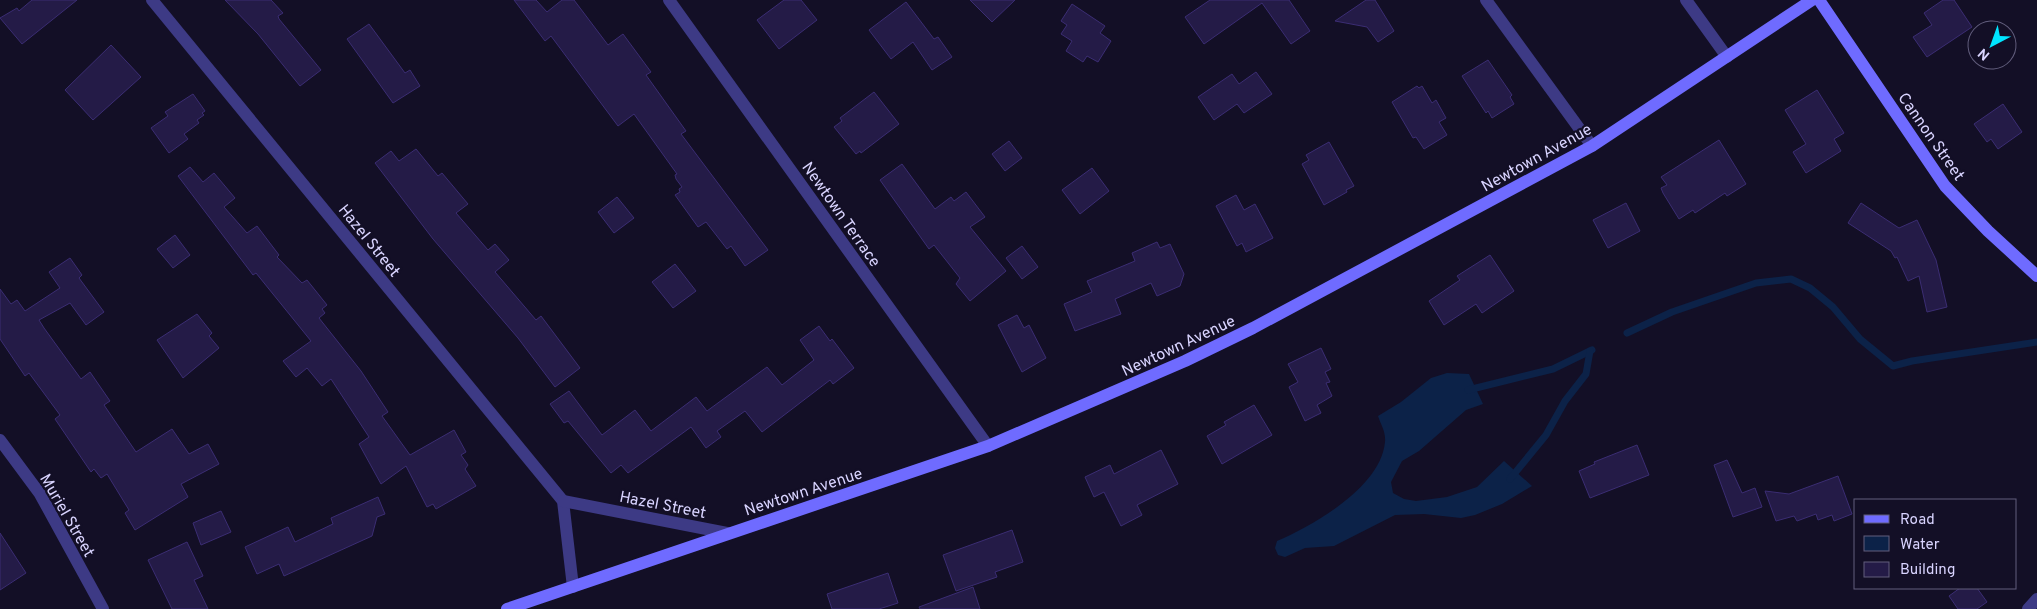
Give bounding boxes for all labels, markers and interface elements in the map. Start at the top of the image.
north arrow [1967,20,2017,70]
text: N [1975,44,1994,63]
street label: Cannon Street [1893,89,1968,185]
street label: Newtown Avenue [1478,120,1596,197]
street label: Newtown Terrace [797,159,884,272]
street label: Hazel Street [333,201,404,282]
street label: Newtown Avenue [1119,312,1239,382]
street label: Newtown Avenue [742,464,865,521]
street label: Muriel Street [34,471,98,561]
street label: Hazel Street [618,488,708,524]
legend [1854,499,2017,589]
text: Road [1900,511,1935,530]
text: Water [1900,536,1940,555]
text: Building [1900,561,1955,580]

